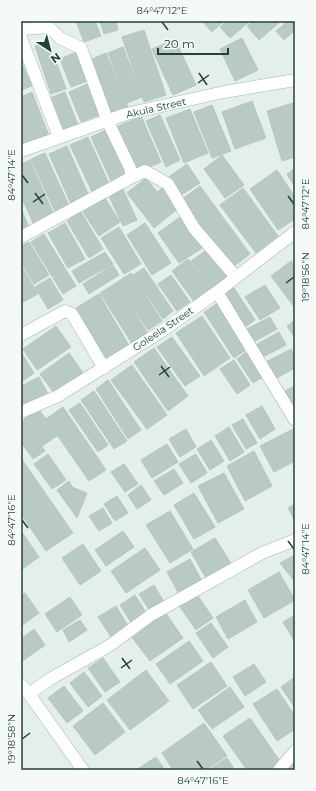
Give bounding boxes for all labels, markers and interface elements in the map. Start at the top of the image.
text: 84°47'12"E [137,4,188,17]
north arrow [30,30,70,70]
scale bar [158,30,228,56]
text: 20 m [164,36,195,51]
text: N [48,50,64,66]
street label: Akula Street [125,95,187,121]
text: 84°47'14"E [5,149,18,201]
text: 84°47'12"E [299,178,312,230]
text: 19°18'56"N [299,252,312,302]
street label: Goleela Street [130,304,196,354]
text: 84°47'16"E [5,494,18,546]
text: 84°47'14"E [299,523,312,575]
text: 19°18'58"N [5,714,18,764]
text: 84°47'16"E [177,774,229,787]

